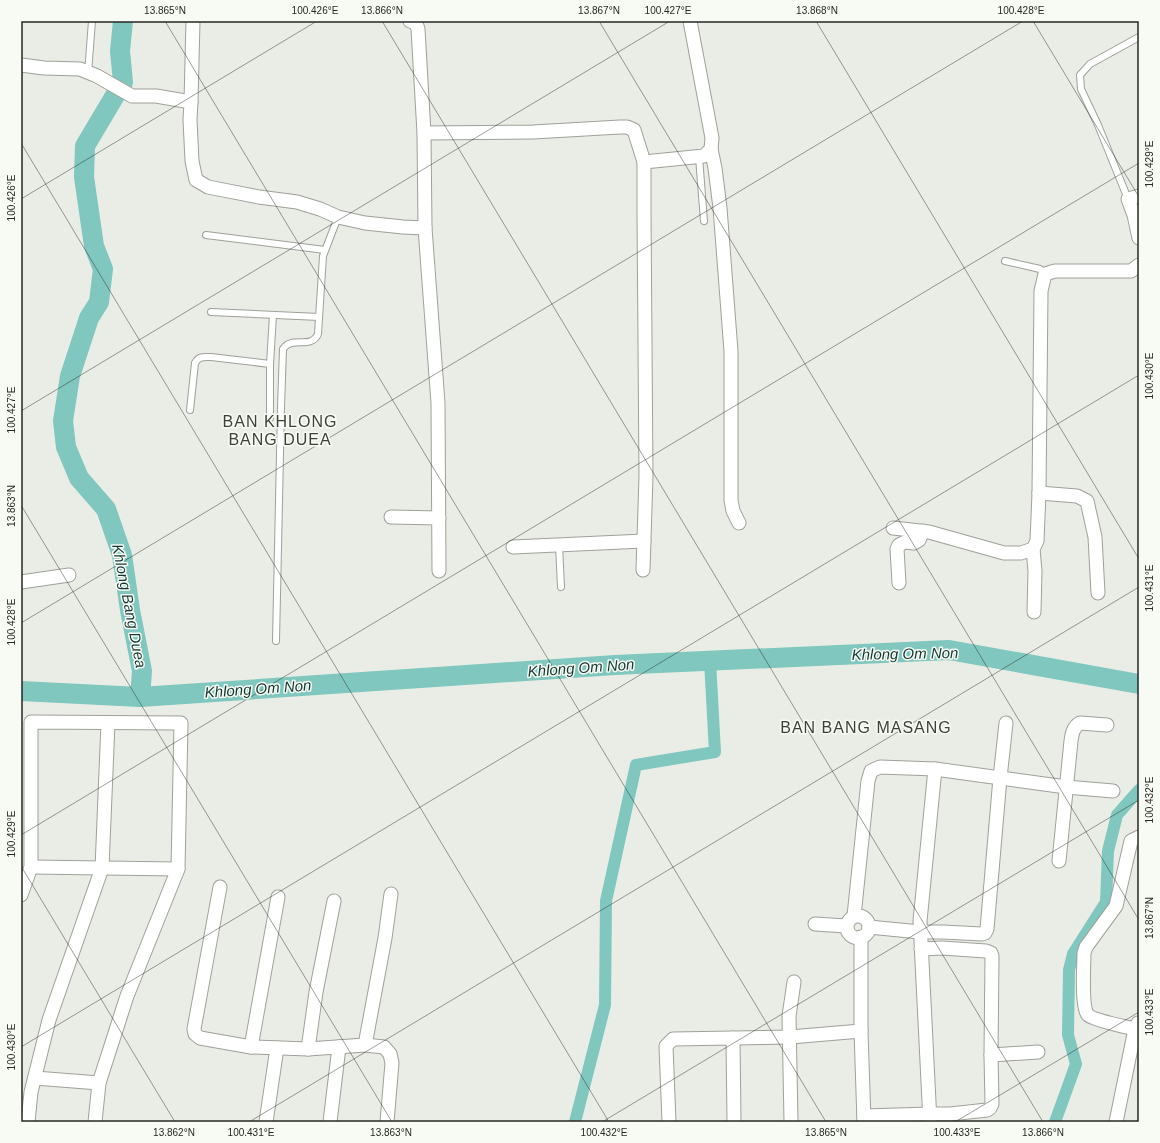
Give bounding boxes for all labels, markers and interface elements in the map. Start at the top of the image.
text: 13.865°N [144,5,186,16]
text: 100.426°E [292,5,339,16]
text: 13.866°N [361,5,403,16]
text: 13.867°N [578,5,620,16]
text: 100.427°E [645,5,692,16]
text: 13.868°N [796,5,838,16]
text: 100.428°E [998,5,1045,16]
text: 100.429°E [1144,140,1155,187]
text: 100.426°E [6,174,17,221]
text: 100.430°E [1144,352,1155,399]
text: 100.427°E [6,386,17,433]
district label: BAN KHLONG BANG DUEA [223,413,337,448]
text: 13.863°N [6,485,17,527]
water label: Khlong Bang Duea [109,542,150,669]
text: 100.431°E [1144,564,1155,611]
text: 100.428°E [6,598,17,645]
water label: Khlong Om Non [851,644,958,663]
water label: Khlong Om Non [527,655,635,680]
water label: Khlong Om Non [204,676,312,701]
district label: BAN BANG MASANG [780,719,952,736]
text: 100.432°E [1144,776,1155,823]
text: 100.429°E [6,810,17,857]
text: 13.867°N [1144,897,1155,939]
text: 100.433°E [1144,988,1155,1035]
text: 100.430°E [6,1023,17,1070]
text: 13.862°N [153,1127,195,1138]
text: 100.431°E [228,1127,275,1138]
text: 13.863°N [370,1127,412,1138]
text: 100.432°E [581,1127,628,1138]
text: 13.865°N [805,1127,847,1138]
text: 100.433°E [934,1127,981,1138]
text: 13.866°N [1022,1127,1064,1138]

